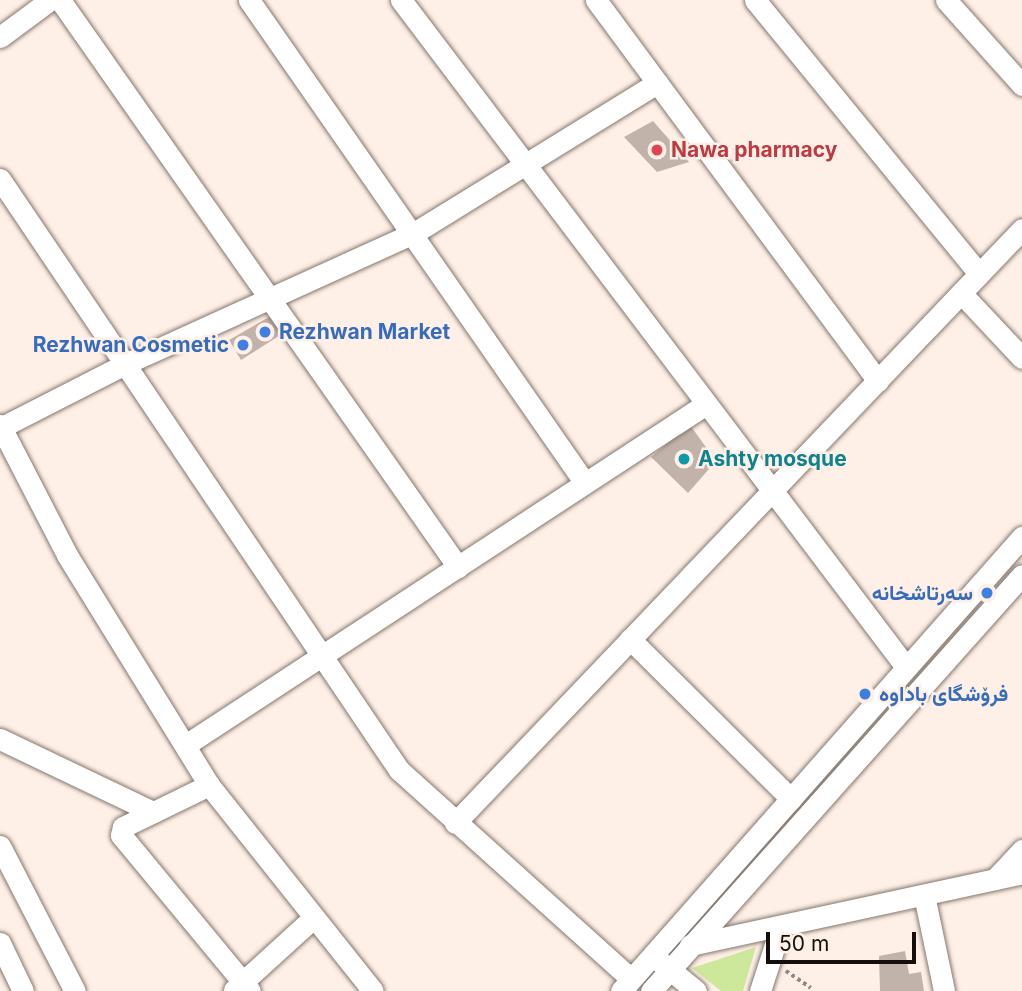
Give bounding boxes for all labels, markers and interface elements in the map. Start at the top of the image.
place label: Nawa pharmacy [671,137,837,163]
marker: Nawa pharmacy [649,142,665,158]
place label: Rezhwan Market [279,319,450,345]
marker: Rezhwan Market [257,324,273,340]
place label: Rezhwan Cosmetic [33,332,229,358]
marker: Rezhwan Cosmetic [235,337,251,353]
place label: Ashty mosque [698,446,847,472]
marker: Ashty mosque [676,451,692,467]
place label: سەرتاشخانە [872,580,973,606]
marker: سەرتاشخانە [979,585,995,601]
place label: فرۆشگای باداوە [879,681,1008,707]
marker: فرۆشگای باداوە [857,686,873,702]
scale bar [770,918,920,962]
text: 50 m [779,931,829,956]

